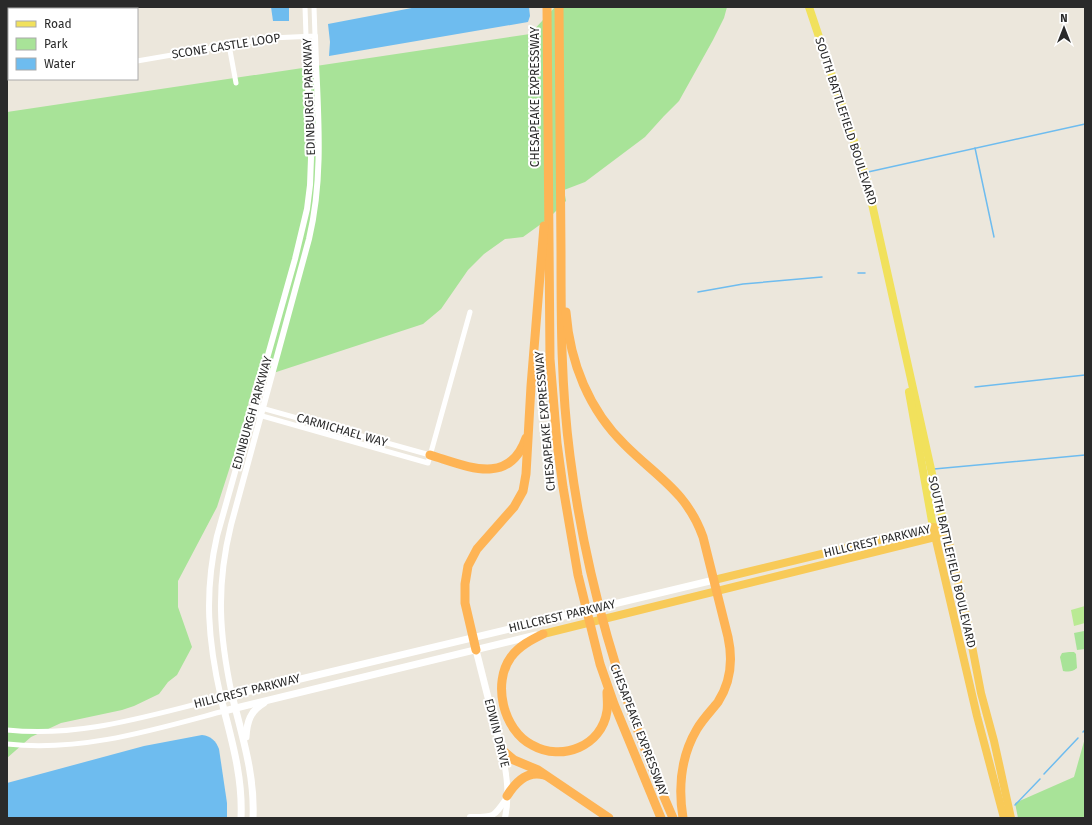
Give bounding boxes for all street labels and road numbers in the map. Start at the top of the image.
street label: CHESAPEAKE EXPRESSWAY [528,26,542,167]
street label: SCONE CASTLE LOOP [171,30,281,62]
street label: SOUTH BATTLEFIELD BOULEVARD [812,35,880,207]
street label: EDINBURGH PARKWAY [300,38,318,156]
street label: CHESAPEAKE EXPRESSWAY [532,350,558,492]
street label: EDINBURGH PARKWAY [229,354,275,471]
street label: CARMICHAEL WAY [295,410,389,450]
street label: SOUTH BATTLEFIELD BOULEVARD [925,475,979,649]
street label: HILLCREST PARKWAY [822,522,932,560]
street label: HILLCREST PARKWAY [507,597,617,635]
street label: CHESAPEAKE EXPRESSWAY [607,662,671,798]
street label: HILLCREST PARKWAY [192,671,302,711]
street label: EDWIN DRIVE [482,697,512,769]

